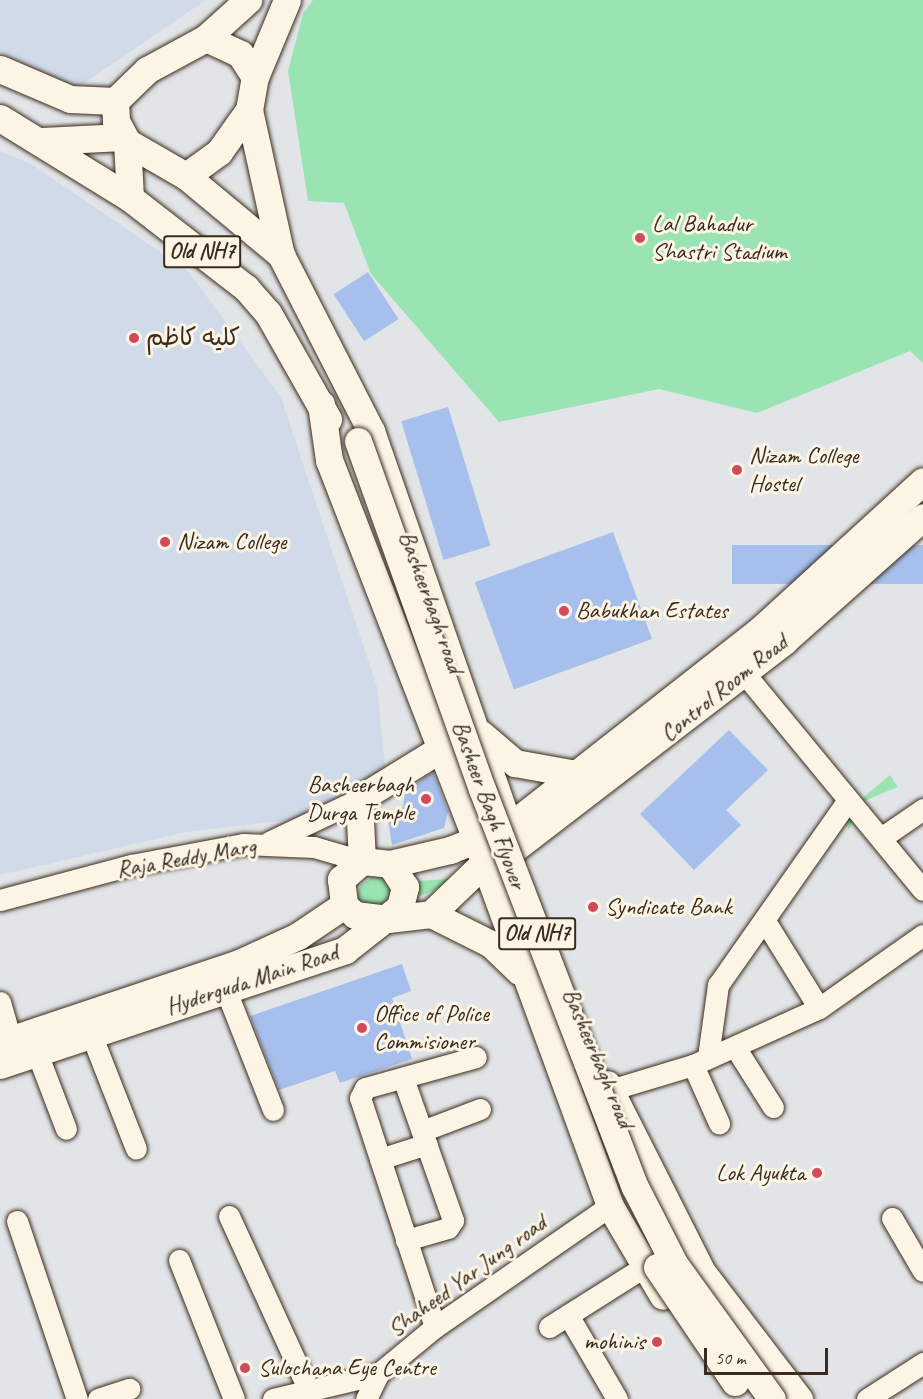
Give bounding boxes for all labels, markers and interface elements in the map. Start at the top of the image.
place label: Lal Bahadur Shastri Stadium [652,210,788,266]
marker: Lal Bahadur Shastri Stadium [633,231,647,245]
road number: Old NH7 [163,233,241,271]
place label: كليه كاظم [146,324,240,352]
marker: كليه كاظم [127,331,141,345]
place label: Nizam College Hostel [749,442,858,498]
marker: Nizam College Hostel [730,463,744,477]
street label: Basheerbagh road [392,527,470,677]
place label: Nizam College [177,528,286,556]
marker: Nizam College [158,535,172,549]
place label: Babukhan Estates [576,597,728,625]
marker: Babukhan Estates [557,604,571,618]
street label: Control Room Road [655,628,793,748]
street label: Basheer Bagh Flyover [445,717,533,893]
place label: Basheerbagh Durga Temple [308,771,414,827]
marker: Basheerbagh Durga Temple [419,792,433,806]
street label: Raja Reddy Marg [114,832,258,884]
place label: Syndicate Bank [605,893,731,921]
marker: Syndicate Bank [586,900,600,914]
road number: Old NH7 [498,915,576,953]
street label: Hyderguda Main Road [162,939,342,1021]
street label: Basheerbagh road [556,984,640,1132]
place label: Office of Police Commisioner [374,1000,489,1056]
marker: Office of Police Commisioner [355,1021,369,1035]
place label: Lok Ayukta [717,1159,805,1187]
marker: Lok Ayukta [810,1166,824,1180]
street label: Shaheed Yar Jung road [383,1209,551,1343]
place label: mohinis [584,1328,645,1356]
marker: mohinis [650,1335,664,1349]
scale bar [707,1336,832,1374]
text: 50 m [715,1347,746,1369]
place label: Sulochana Eye Centre [258,1354,436,1382]
marker: Sulochana Eye Centre [236,1359,254,1377]

